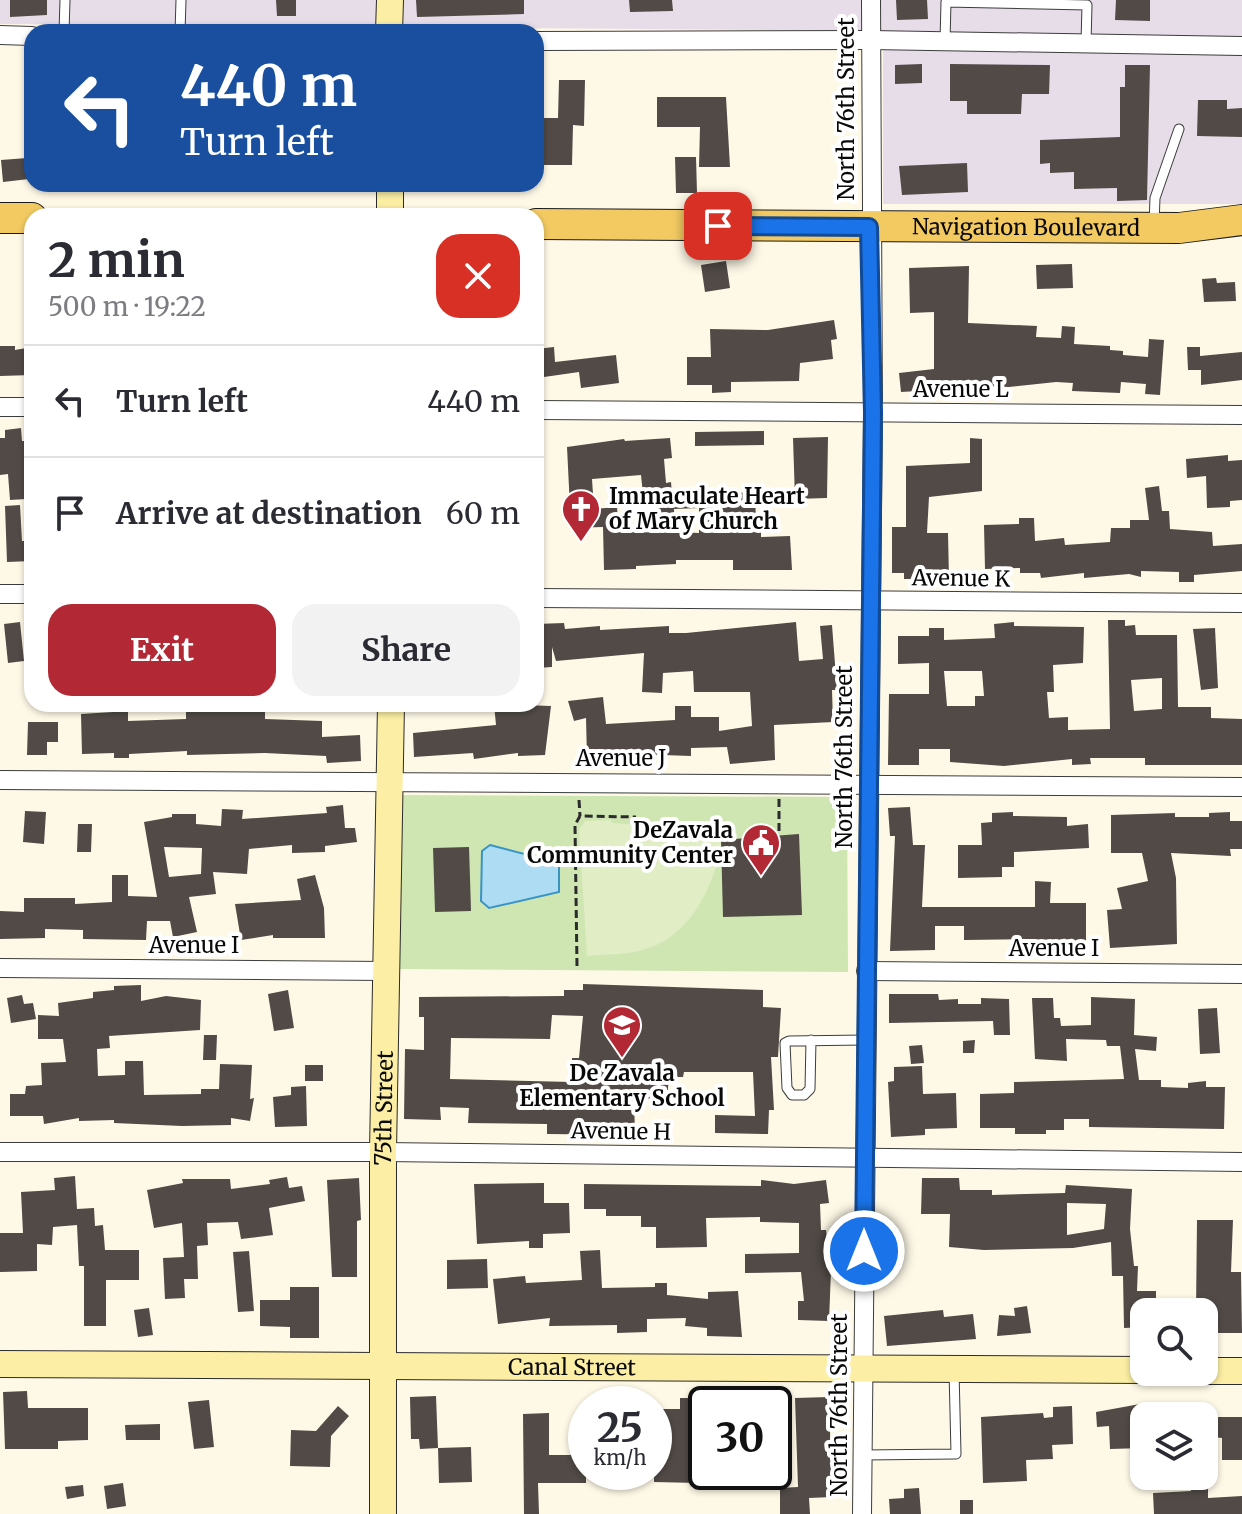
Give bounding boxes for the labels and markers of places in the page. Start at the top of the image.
pin [684,192,752,260]
place label: Immaculate Heart of Mary Church [609,482,805,535]
church icon: Immaculate Heart of Mary Church [560,488,602,543]
place label: DeZavala Community Center [527,816,733,869]
public building icon: DeZavala Community Center [740,822,782,877]
school or university icon: De Zavala Elementary School [601,1004,643,1059]
place label: De Zavala Elementary School [519,1059,725,1112]

